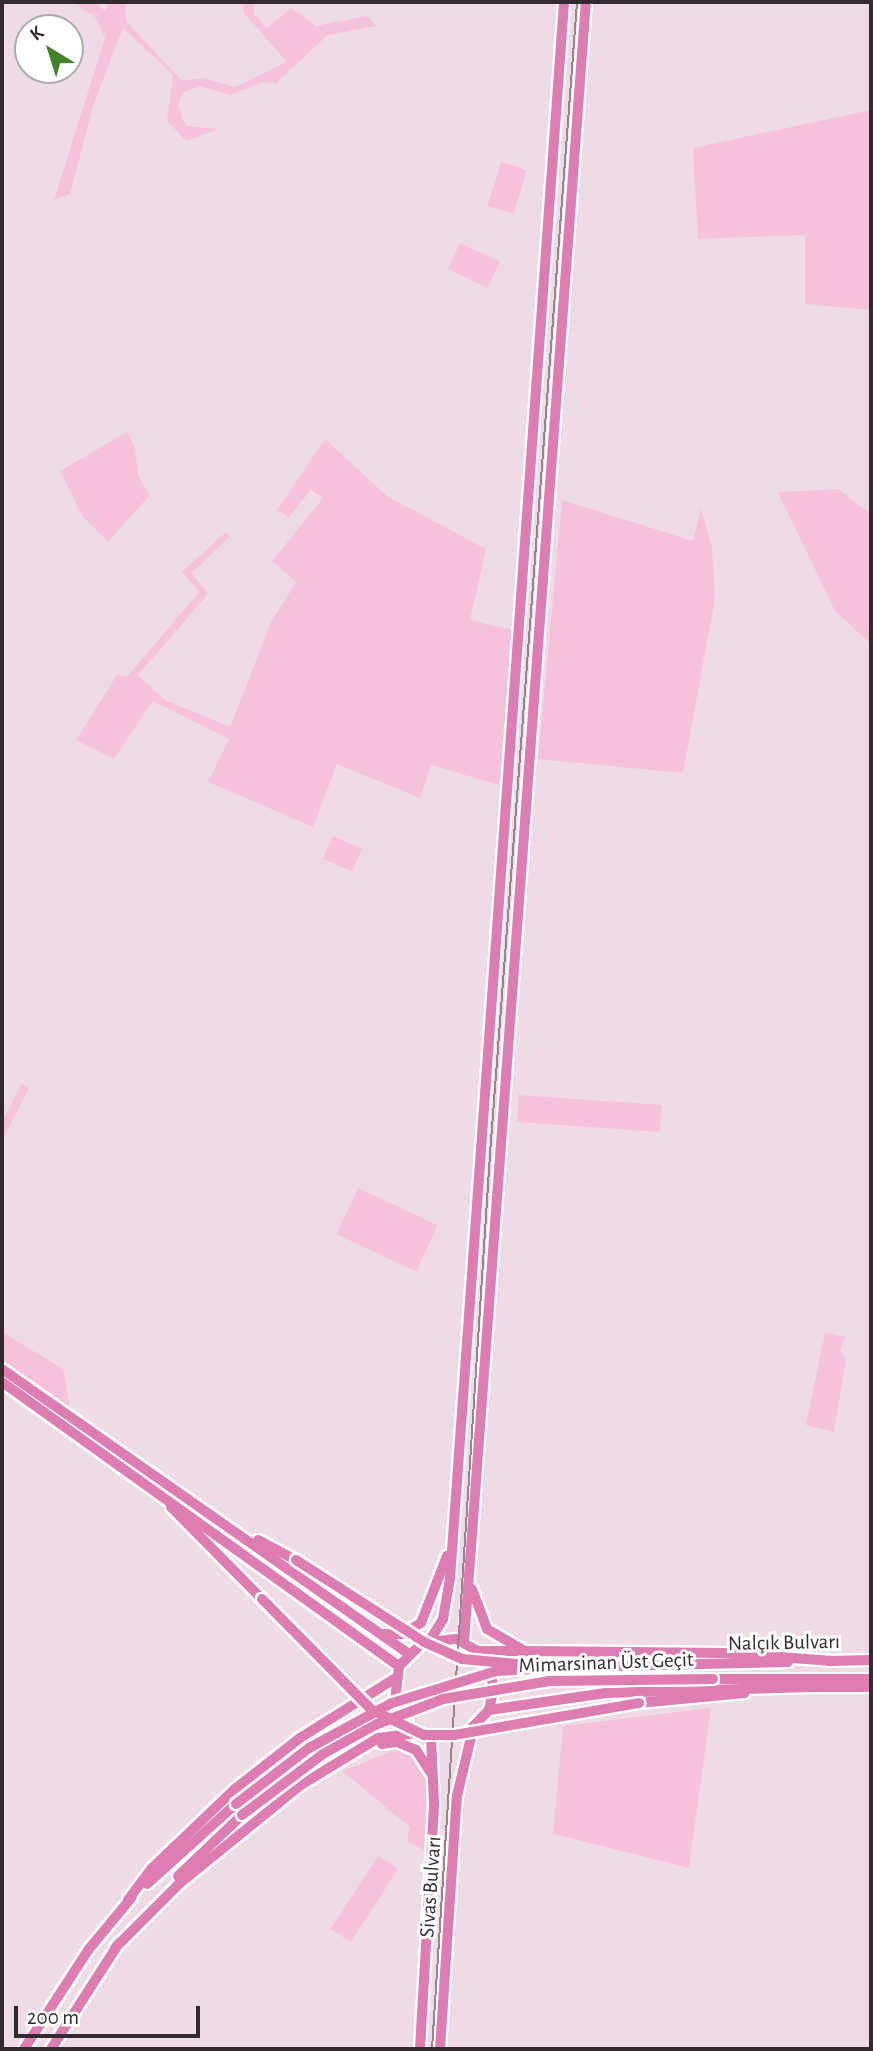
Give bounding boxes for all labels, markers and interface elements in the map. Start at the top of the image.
north arrow [14,14,84,84]
text: K [27,23,47,45]
street label: Nalçık Bulvarı [728,1629,840,1657]
street label: Mimarsinan Üst Geçit [518,1647,694,1679]
street label: Sivas Bulvarı [415,1835,447,1939]
scale bar [18,1992,203,2036]
text: 200 m [27,2007,79,2028]

